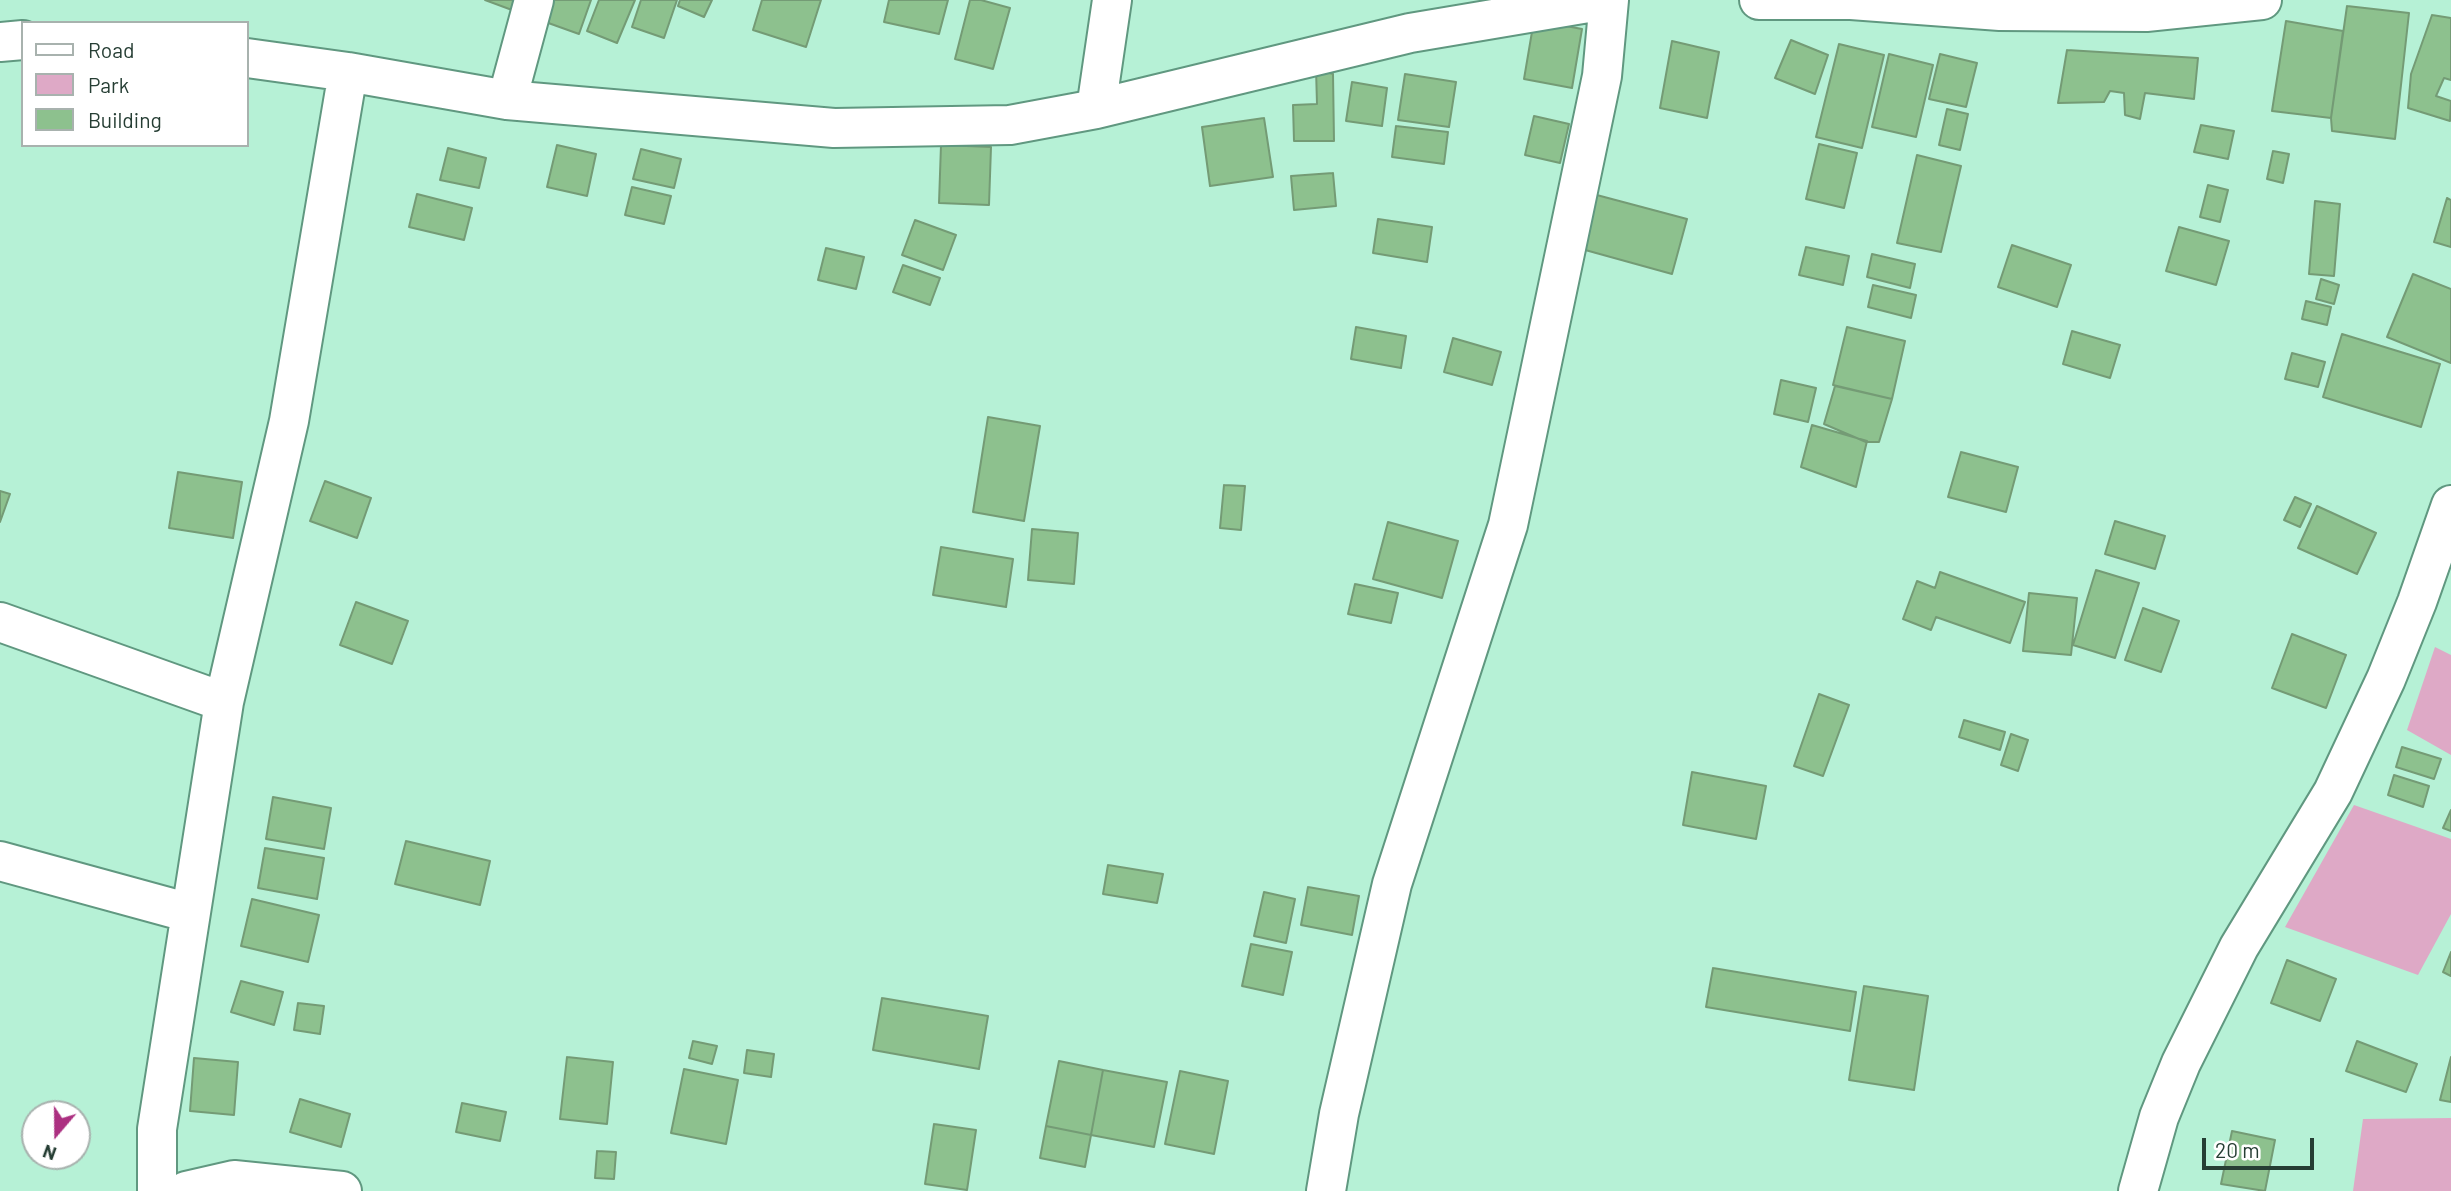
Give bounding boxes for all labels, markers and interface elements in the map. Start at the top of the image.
legend [21,21,248,147]
text: Road [88,37,134,62]
text: Park [88,72,129,97]
text: Building [88,107,162,132]
north arrow [21,1100,91,1170]
scale bar [2206,1124,2318,1168]
text: 20 m [2215,1137,2260,1162]
text: N [39,1140,59,1166]

